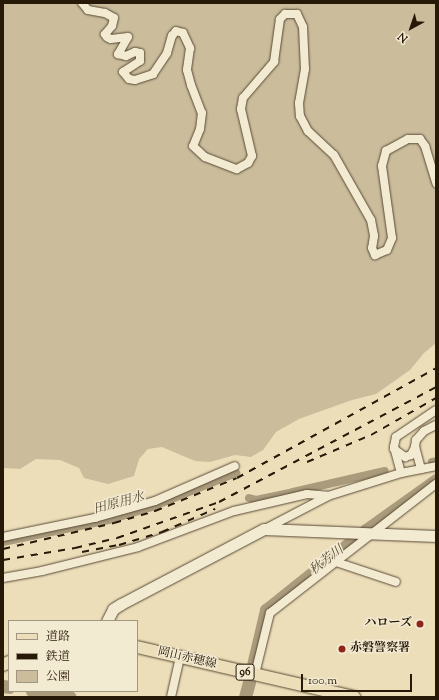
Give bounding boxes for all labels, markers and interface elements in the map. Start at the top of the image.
north arrow [391,8,431,48]
text: N [395,28,412,46]
water label: 田原用水 [92,490,146,518]
water label: 秋芳川 [307,543,347,579]
place label: ハローズ [364,617,412,631]
marker: ハローズ [415,619,425,629]
legend [8,620,138,692]
text: 道路 [46,628,70,646]
place label: 赤磐警察署 [350,642,410,656]
marker: 赤磐警察署 [337,644,347,654]
street label: 岡山赤穂線 [156,645,218,673]
text: 鉄道 [46,648,70,666]
road number: 96 [235,663,255,681]
scale bar [303,666,414,692]
text: 公園 [46,668,70,686]
text: 100 m [308,672,337,690]

